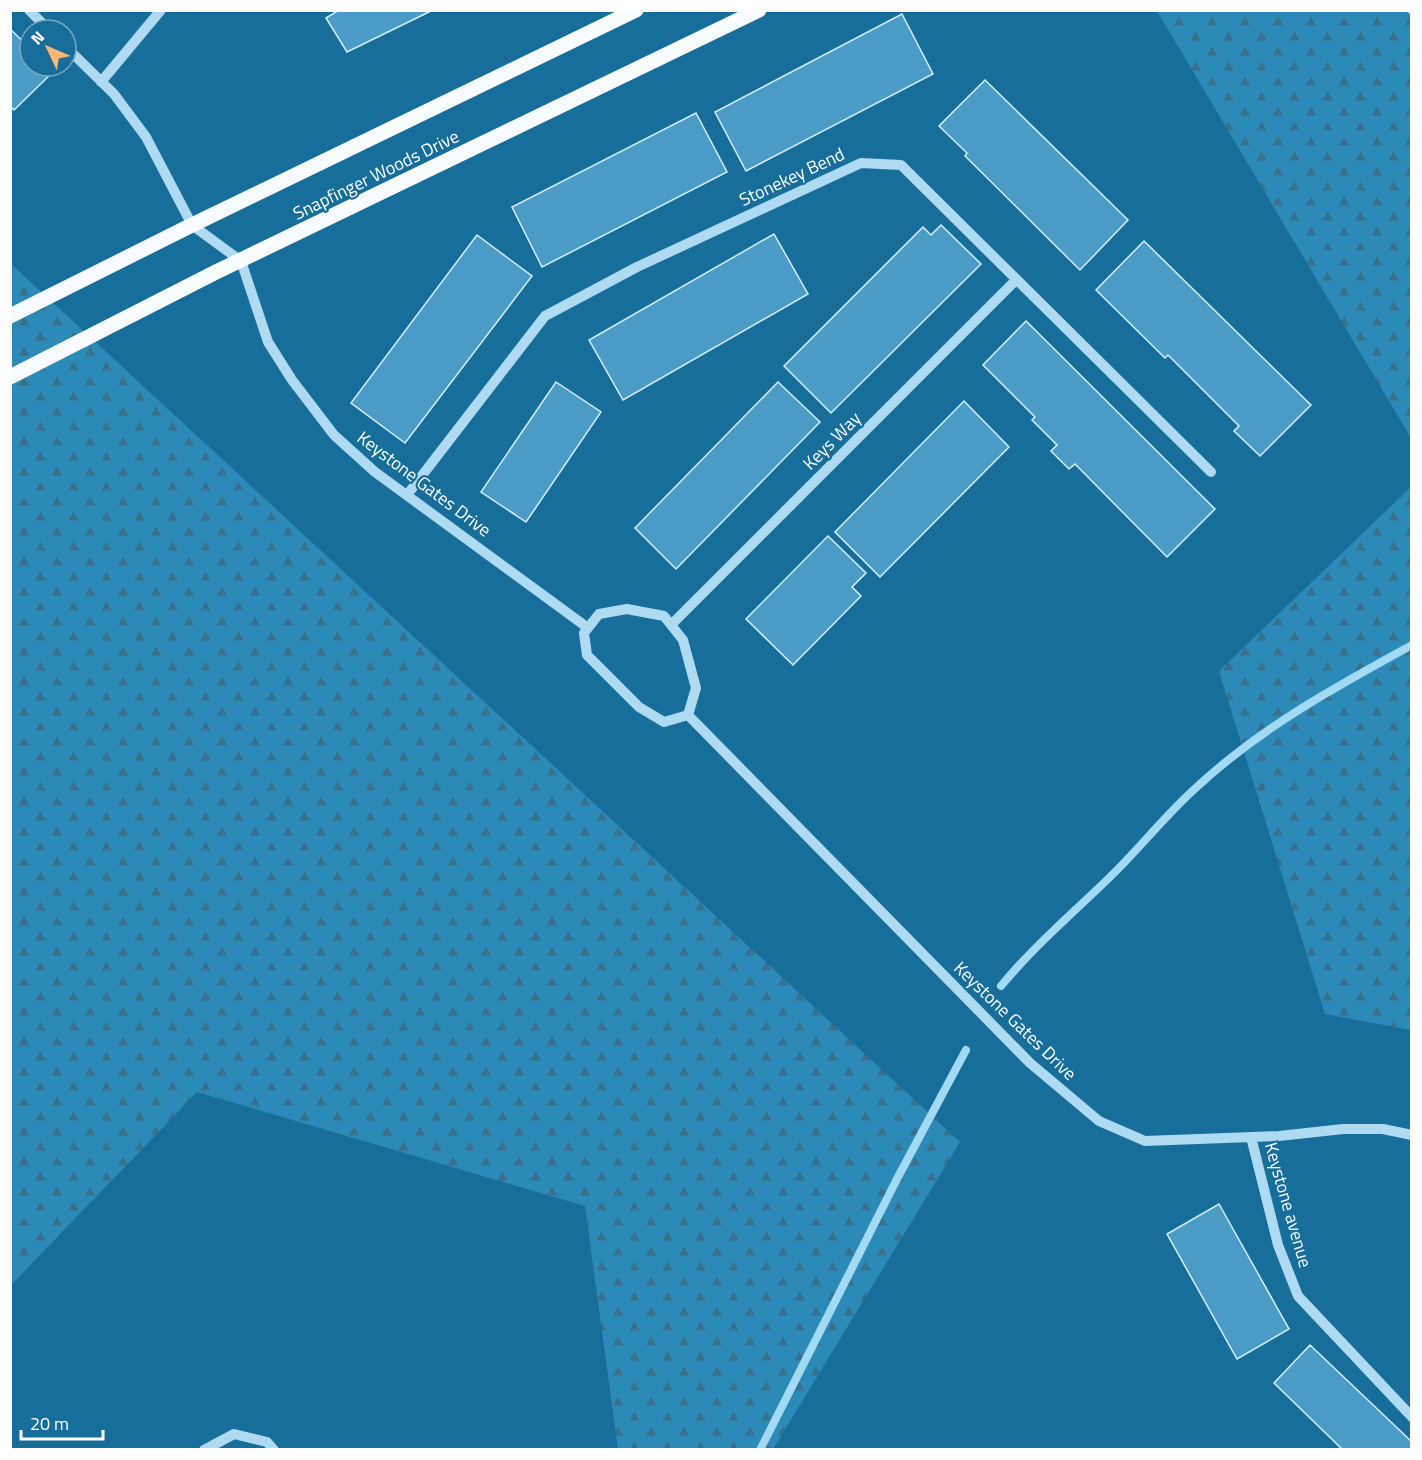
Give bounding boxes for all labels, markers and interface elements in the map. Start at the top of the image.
north arrow [18,18,78,78]
text: N [25,25,50,50]
street label: Snapfinger Woods Drive [288,123,463,227]
street label: Stonekey Bend [735,140,849,213]
street label: Keys Way [796,405,867,476]
street label: Keystone Gates Drive [352,424,497,543]
street label: Keystone Gates Drive [948,955,1083,1086]
street label: Keystone avenue [1258,1139,1319,1271]
scale bar [21,1403,104,1441]
text: 20 m [30,1410,69,1437]

